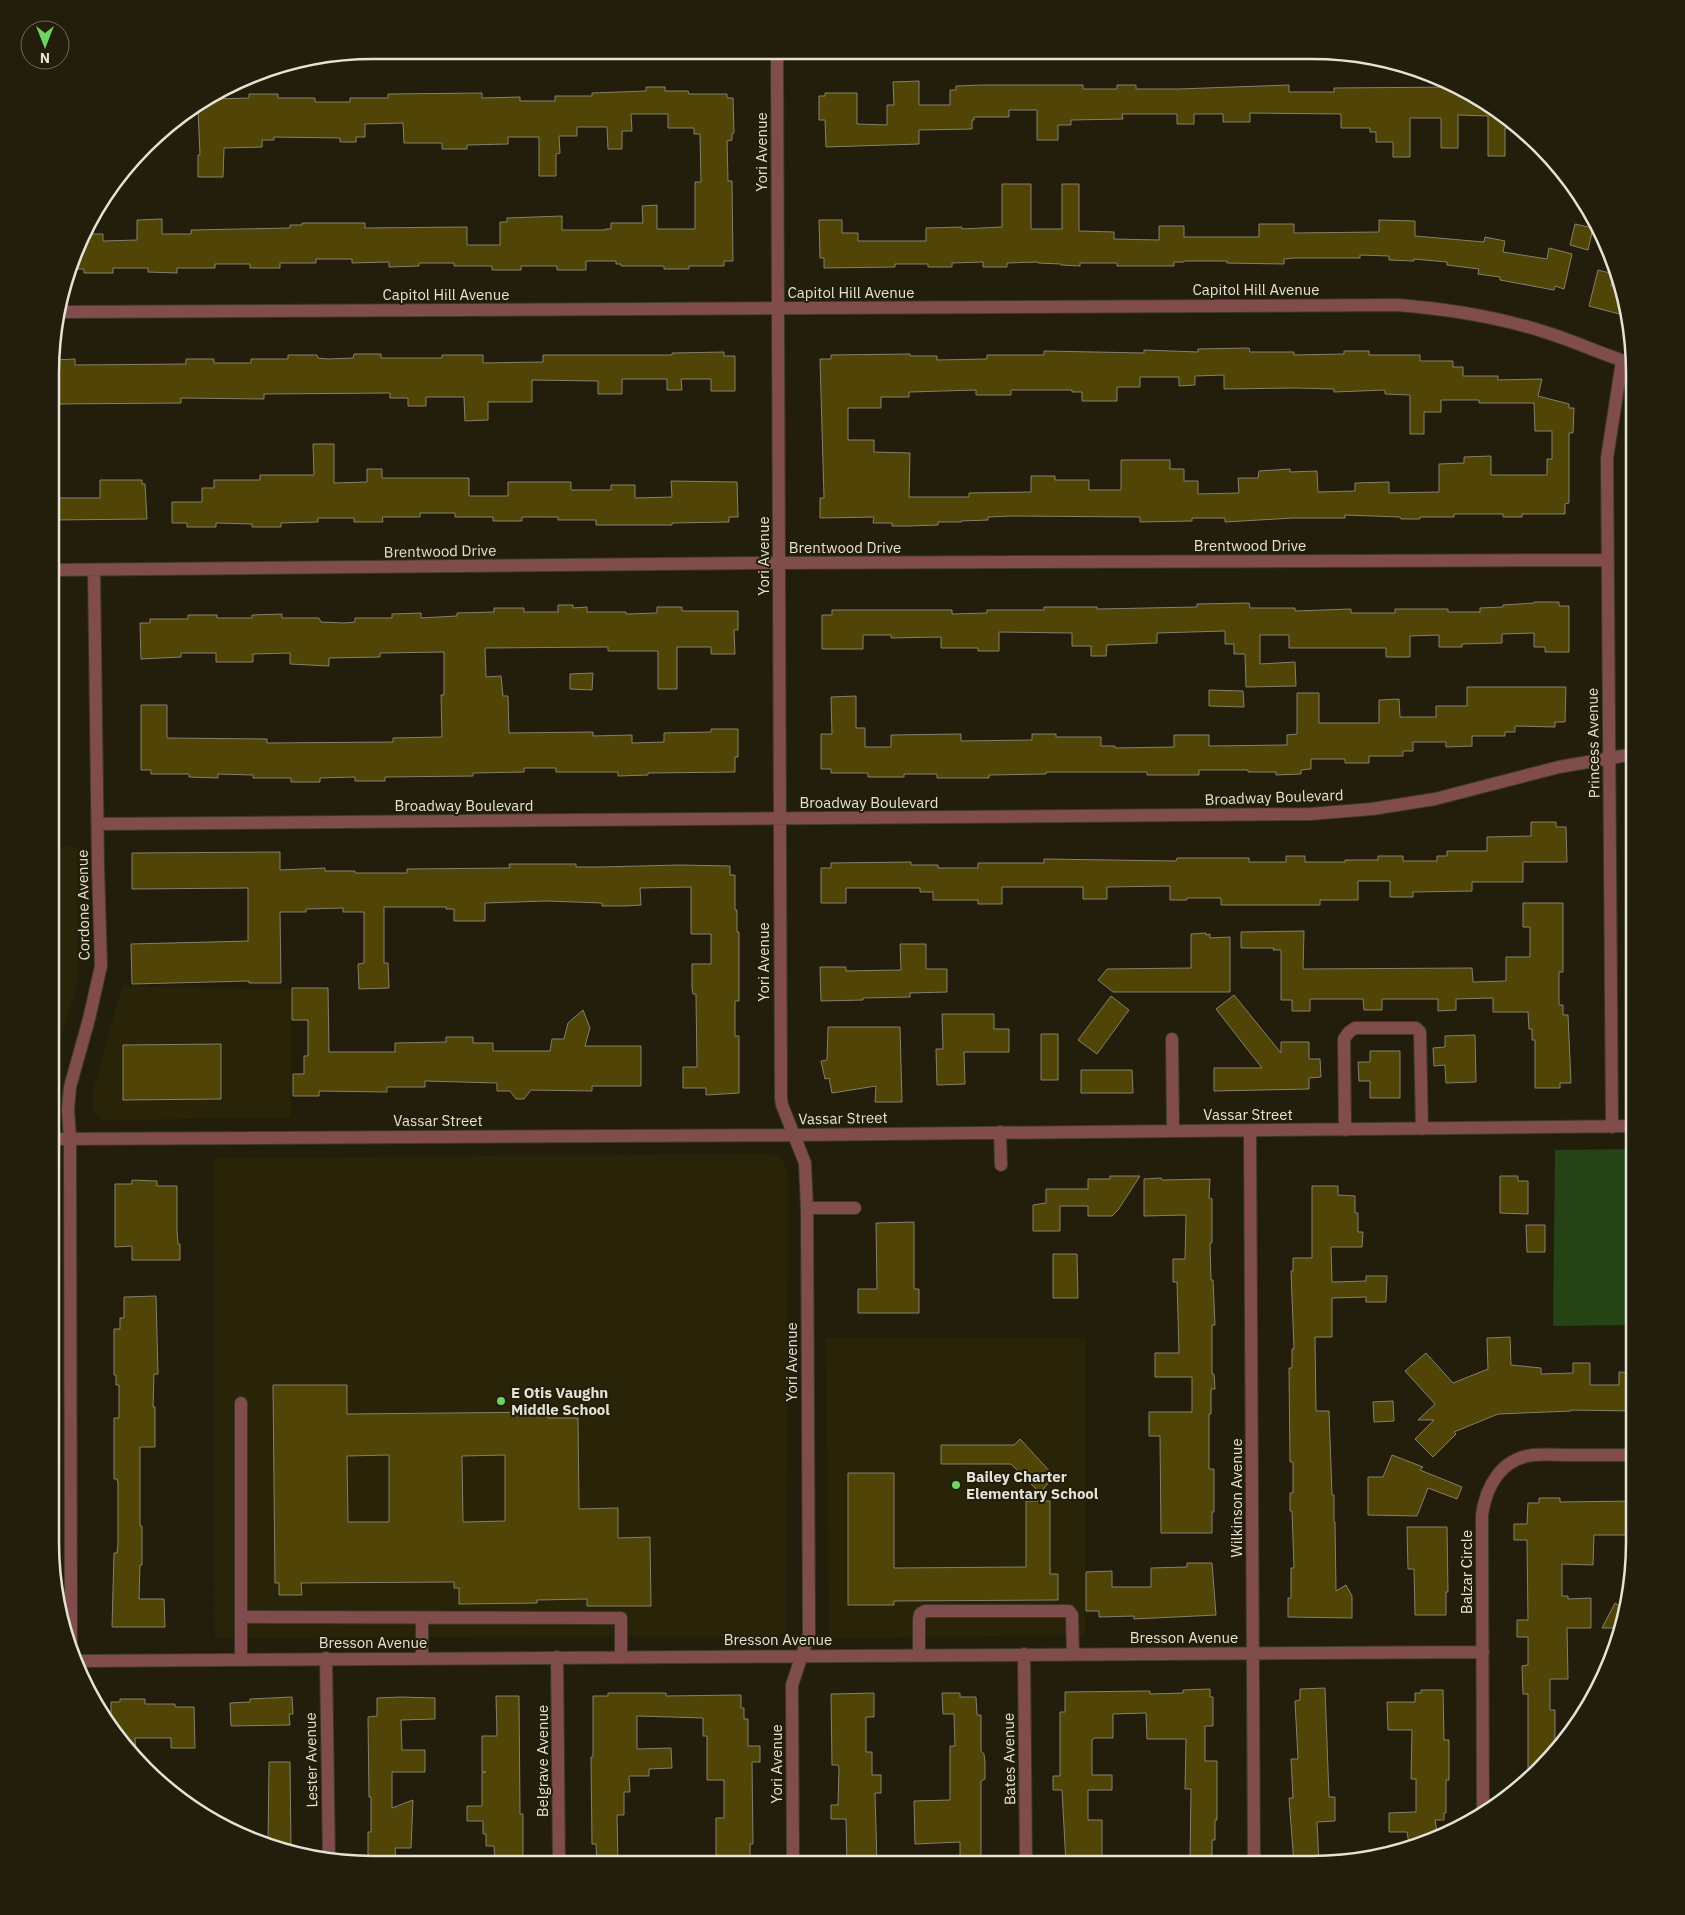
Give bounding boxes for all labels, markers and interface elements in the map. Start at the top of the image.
north arrow [20,20,70,70]
text: N [40,49,50,67]
street label: Yori Avenue [752,112,771,192]
street label: Capitol Hill Avenue [1192,280,1320,299]
street label: Capitol Hill Avenue [787,283,915,302]
street label: Capitol Hill Avenue [382,285,510,304]
street label: Yori Avenue [754,516,773,596]
street label: Brentwood Drive [1194,536,1306,555]
street label: Brentwood Drive [789,538,901,557]
street label: Brentwood Drive [384,541,496,561]
street label: Princess Avenue [1583,688,1603,798]
street label: Broadway Boulevard [1204,785,1344,809]
street label: Broadway Boulevard [800,793,938,812]
street label: Broadway Boulevard [395,796,533,815]
street label: Cordone Avenue [73,850,93,960]
street label: Yori Avenue [754,922,773,1002]
street label: Vassar Street [1203,1105,1293,1124]
street label: Vassar Street [798,1108,888,1128]
street label: Vassar Street [393,1111,483,1130]
street label: Yori Avenue [782,1322,801,1402]
place label: E Otis Vaughn Middle School [511,1383,610,1419]
marker: E Otis Vaughn Middle School [495,1395,507,1407]
street label: Wilkinson Avenue [1227,1438,1246,1558]
place label: Bailey Charter Elementary School [966,1467,1099,1503]
marker: Bailey Charter Elementary School [950,1479,962,1491]
street label: Balzar Circle [1457,1530,1476,1614]
street label: Bresson Avenue [1130,1628,1238,1647]
street label: Bresson Avenue [724,1630,832,1649]
street label: Bresson Avenue [319,1633,427,1652]
street label: Belgrave Avenue [533,1705,552,1817]
street label: Lester Avenue [301,1712,321,1808]
street label: Bates Avenue [999,1713,1019,1805]
street label: Yori Avenue [767,1724,786,1804]

